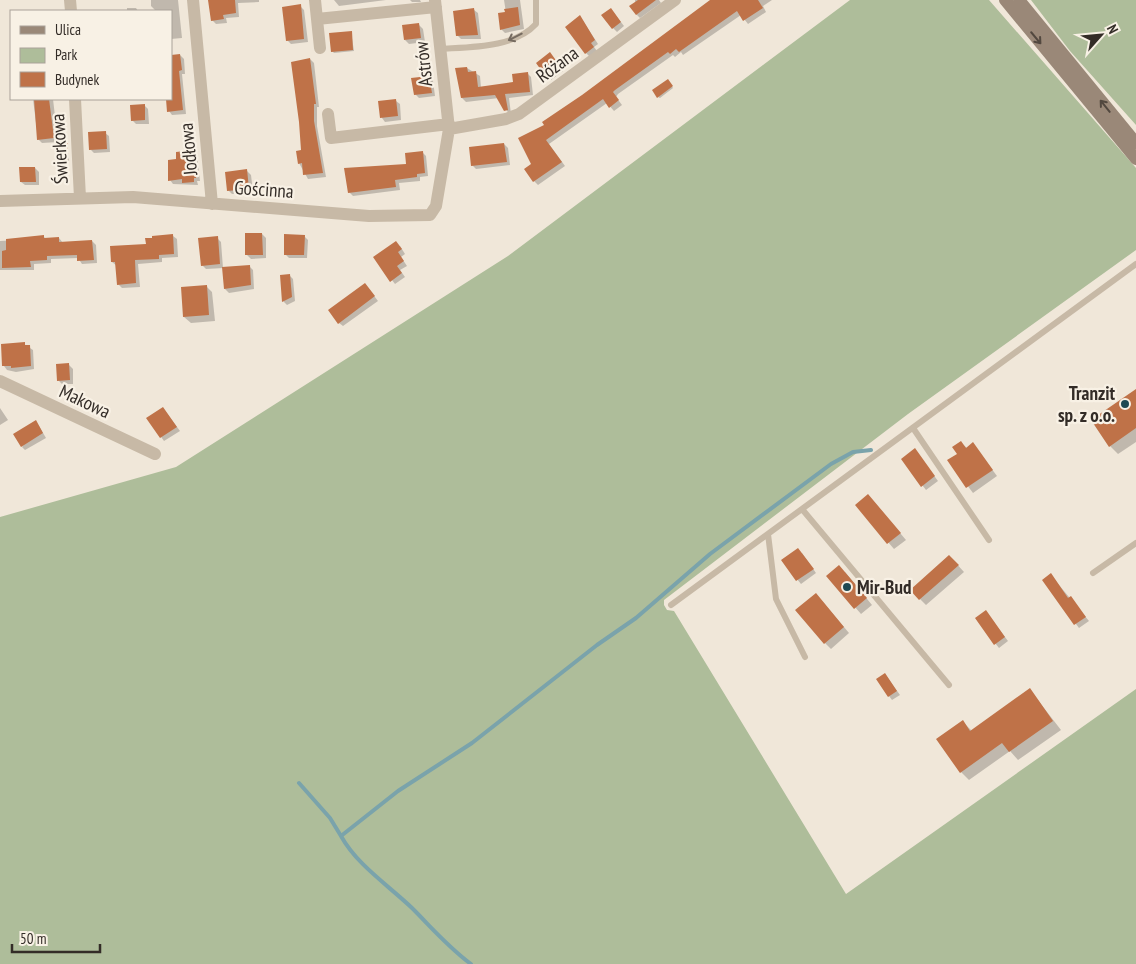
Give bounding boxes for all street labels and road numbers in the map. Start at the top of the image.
street label: Astrów [409,40,437,88]
street label: Różana [531,41,583,87]
street label: Świerkowa [45,113,73,185]
street label: Jodłowa [174,122,202,177]
street label: Gościnna [234,175,294,203]
street label: Makowa [56,379,114,423]

